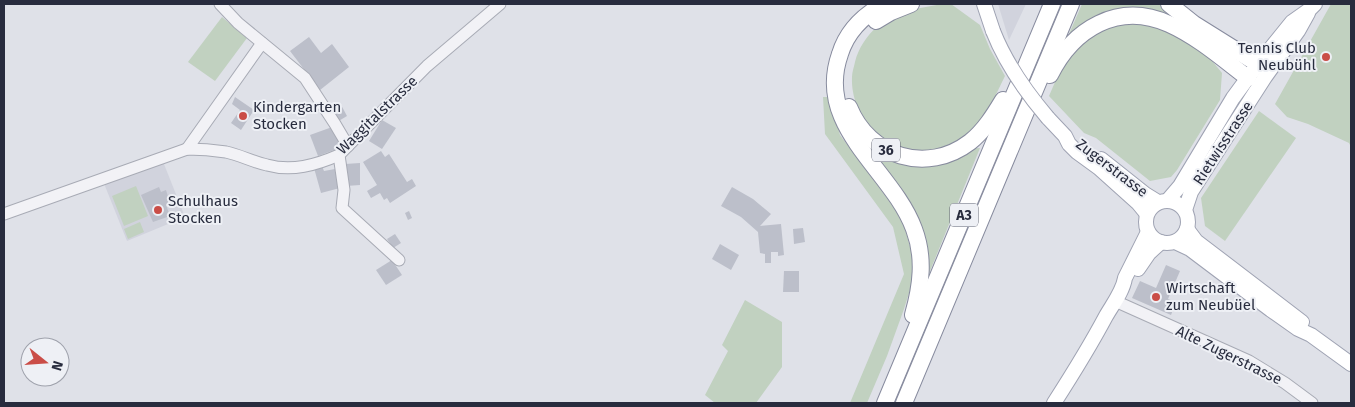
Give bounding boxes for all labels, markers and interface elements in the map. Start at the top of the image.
place label: Tennis Club Neubühl [1238,39,1317,74]
marker: Tennis Club Neubühl [1320,51,1332,63]
street label: Waggitalstrasse [333,72,421,158]
place label: Kindergarten Stocken [253,98,341,133]
street label: Rietwisstrasse [1189,98,1257,188]
marker: Kindergarten Stocken [237,110,249,122]
street label: Zugerstrasse [1073,135,1151,201]
road number: 36 [872,138,900,162]
place label: Schulhaus Stocken [168,192,238,227]
marker: Schulhaus Stocken [152,204,164,216]
road number: A3 [950,204,978,226]
place label: Wirtschaft zum Neubüel [1166,279,1256,314]
marker: Wirtschaft zum Neubüel [1150,291,1162,303]
street label: Alte Zugerstrasse [1173,322,1285,388]
north arrow [20,337,70,387]
text: N [47,359,66,373]

